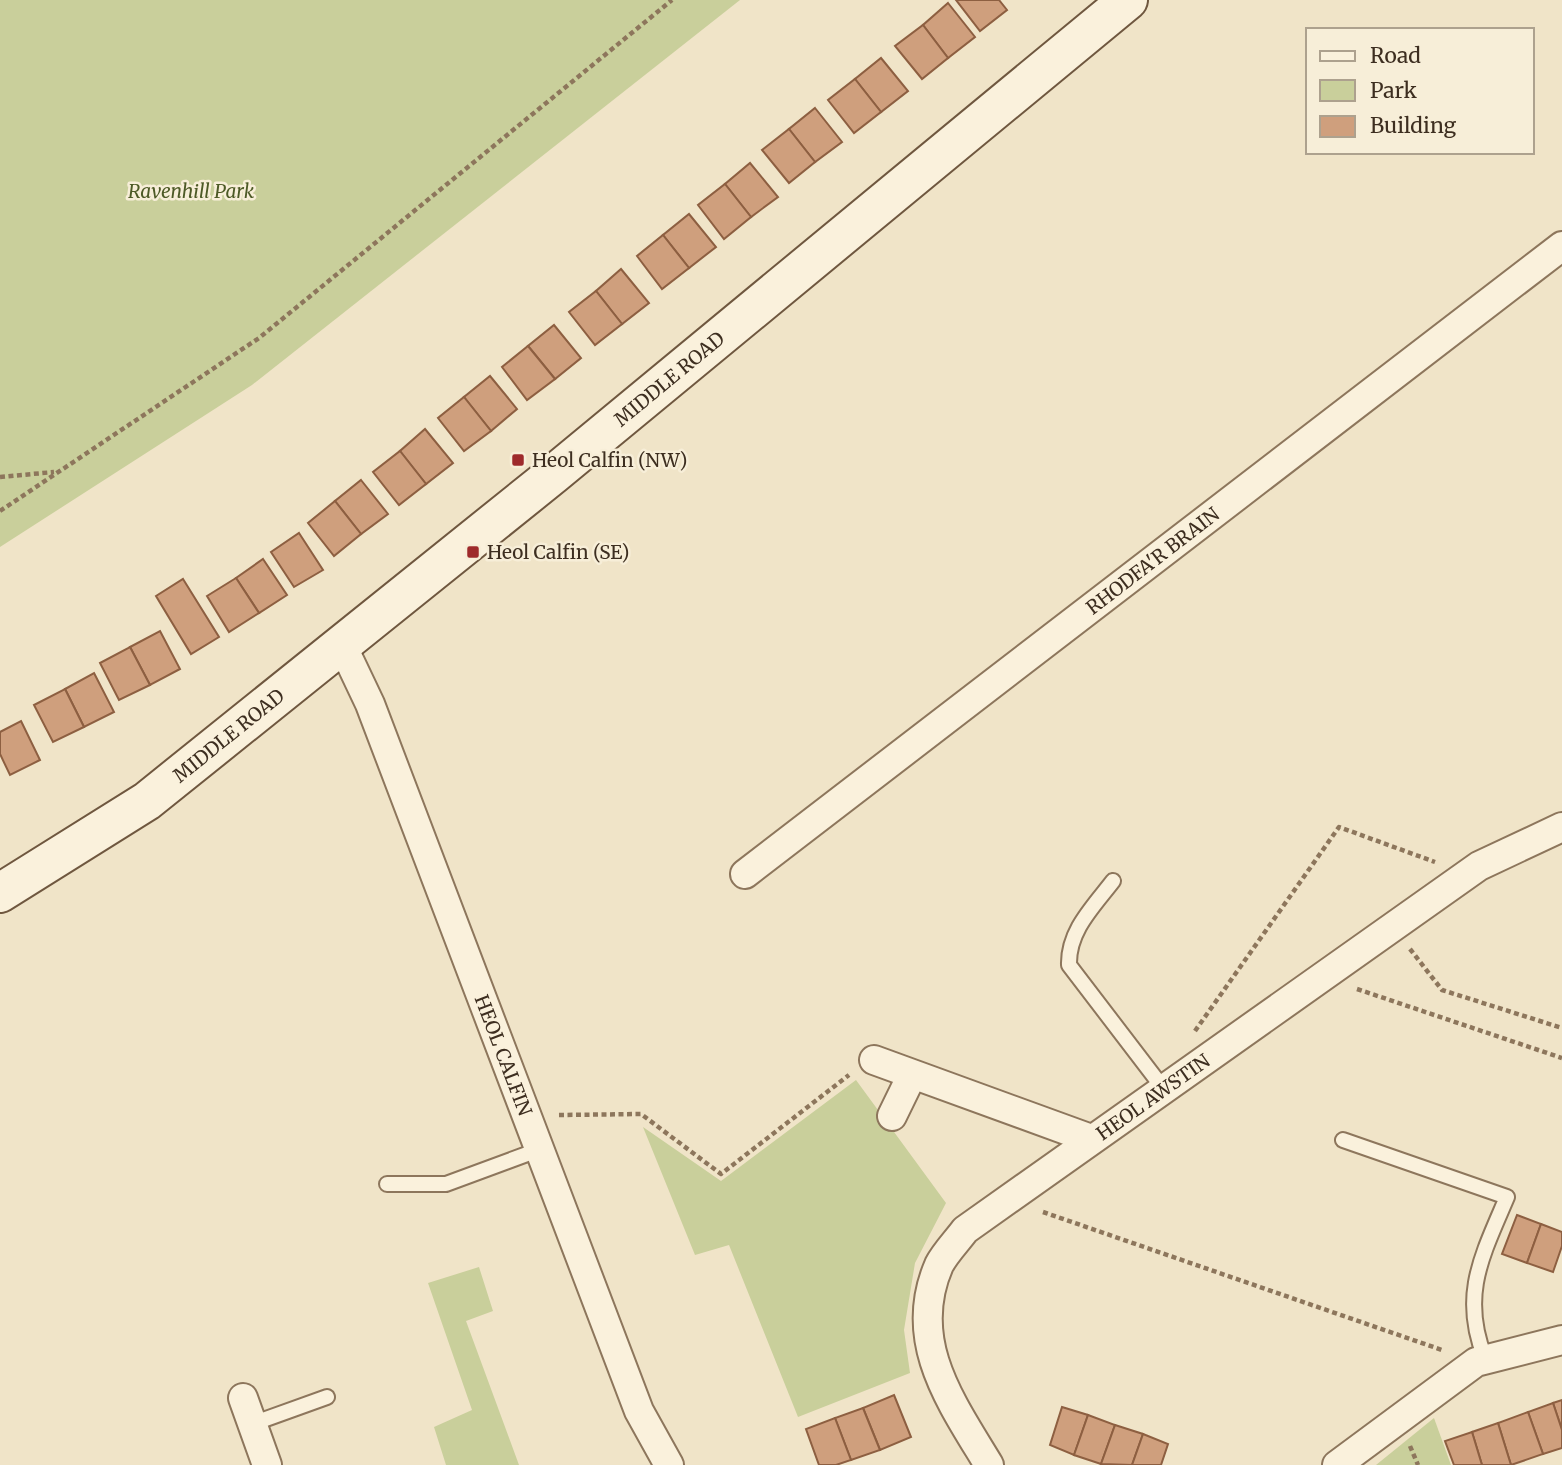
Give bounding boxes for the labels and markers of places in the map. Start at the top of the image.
place label: Heol Calfin (NW) [532,448,687,472]
marker: Heol Calfin (NW) [510,452,526,468]
place label: Heol Calfin (SE) [487,540,629,564]
marker: Heol Calfin (SE) [465,544,481,560]

